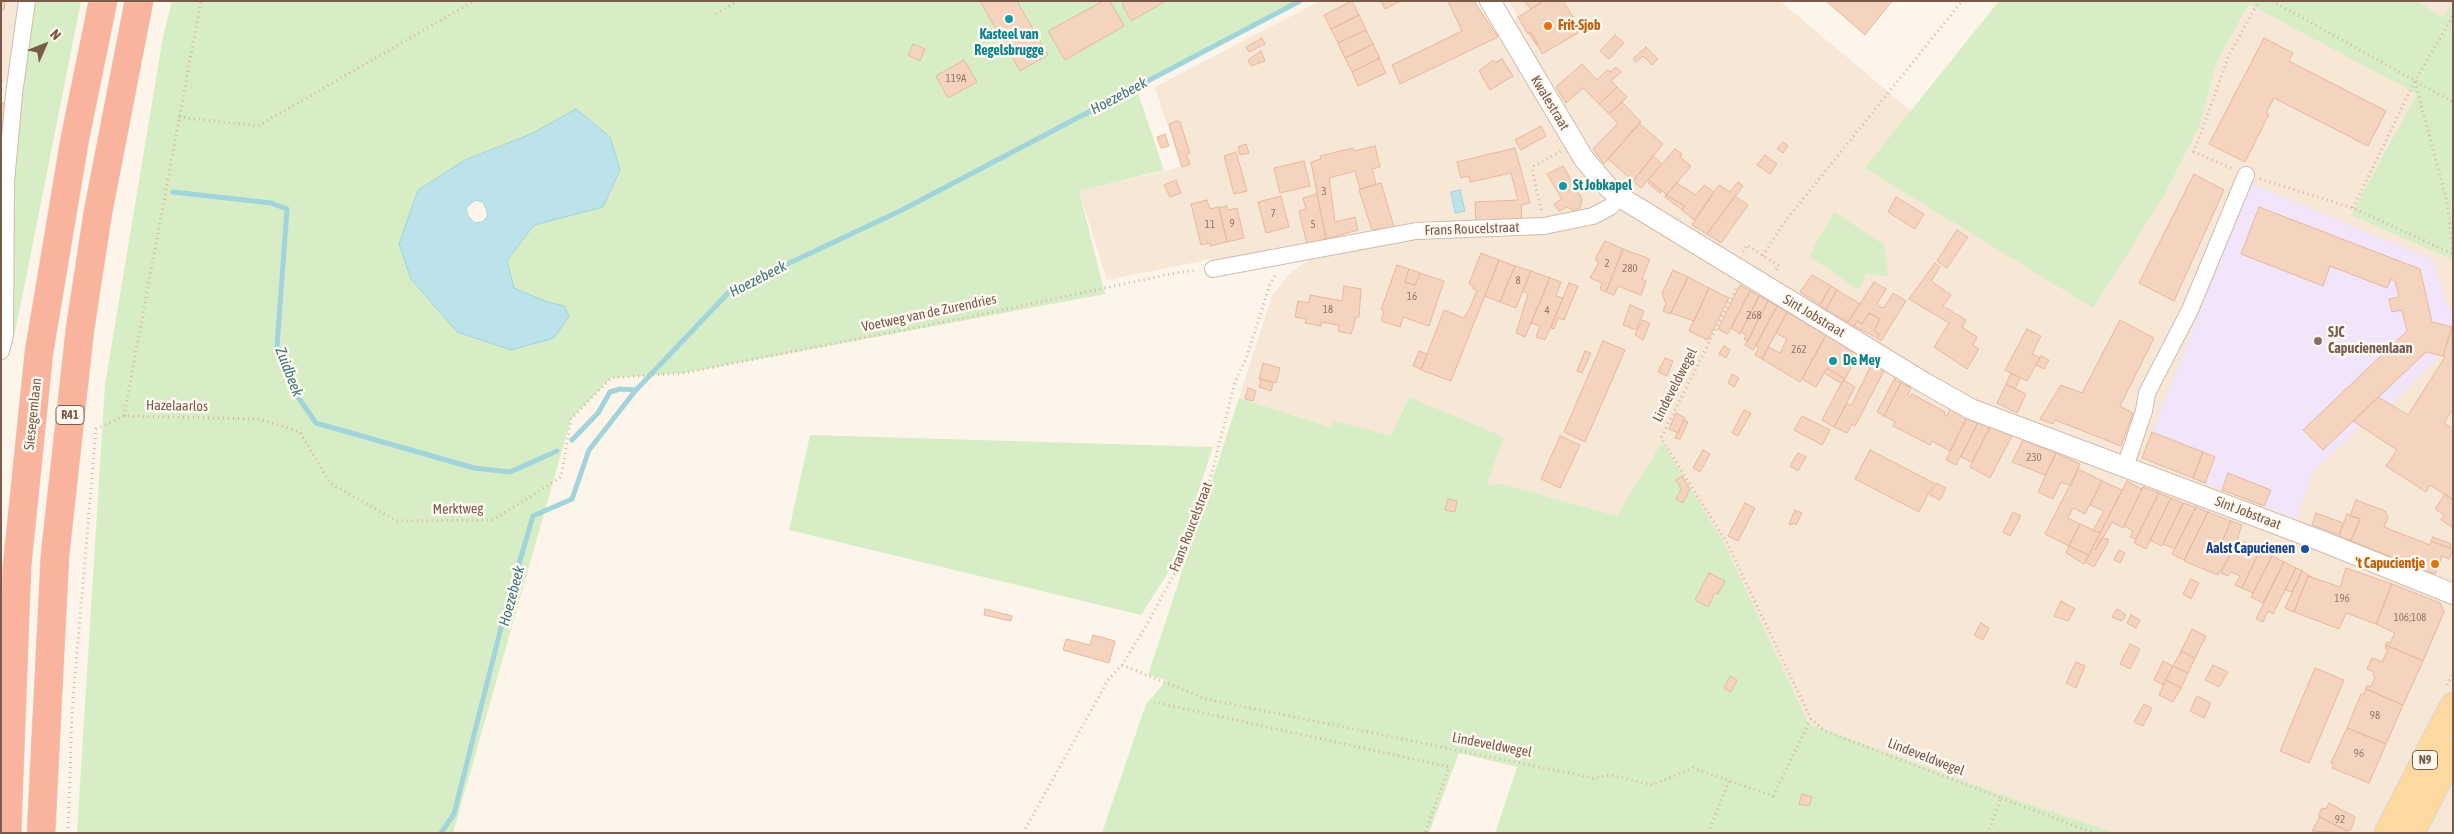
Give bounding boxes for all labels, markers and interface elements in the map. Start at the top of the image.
marker: Kasteel van Regelsbrugge [1003,13,1015,25]
place label: Frit-Sjob [1558,18,1601,34]
north arrow [20,20,70,70]
marker: Frit-Sjob [1542,20,1554,32]
text: N [47,26,64,43]
place label: Kasteel van Regelsbrugge [974,27,1044,59]
house number: 119A [946,72,966,86]
street label: Kwalestraat [1527,73,1573,133]
water label: Hoezebeek [1088,74,1150,118]
place label: St Jobkapel [1573,178,1632,194]
marker: St Jobkapel [1557,180,1569,192]
house number: 3 [1321,185,1327,199]
house number: 7 [1270,207,1276,221]
house number: 9 [1229,217,1235,231]
house number: 11 [1205,218,1215,232]
house number: 5 [1310,218,1316,232]
street label: Frans Roucelstraat [1424,219,1520,239]
water label: Hoezebeek [726,257,790,301]
house number: 2 [1604,257,1610,271]
house number: 280 [1622,262,1638,276]
house number: 8 [1515,274,1521,288]
house number: 16 [1407,290,1417,304]
street label: Voetweg van de Zurendries [860,291,998,335]
street label: Sint Jobstraat [1780,291,1848,341]
house number: 18 [1323,303,1333,317]
house number: 4 [1544,304,1550,318]
house number: 268 [1746,309,1762,323]
place label: SJC Capucienenlaan [2328,325,2412,358]
marker: SJC Capucienenlaan [2312,335,2324,347]
house number: 262 [1791,343,1807,357]
water label: Zuidbeek [271,345,307,399]
street label: Lindeveldwegel [1649,345,1701,425]
place label: De Mey [1843,353,1880,369]
marker: De Mey [1827,355,1839,367]
street label: Siesegemlaan [21,377,45,451]
street label: Hazelaarlos [146,397,208,415]
road number: R41 [56,406,84,424]
house number: 230 [2026,451,2042,465]
street label: Frans Roucelstraat [1166,480,1216,574]
street label: Sint Jobstraat [2213,493,2283,533]
street label: Merktweg [433,500,483,518]
place label: Aalst Capucienen [2206,541,2295,557]
marker: Aalst Capucienen [2299,543,2311,555]
place label: 't Capucientje [2355,556,2425,572]
marker: 't Capucientje [2429,558,2441,570]
water label: Hoezebeek [495,564,529,628]
house number: 196 [2334,592,2350,606]
house number: 106;108 [2394,611,2426,625]
house number: 98 [2370,709,2380,723]
street label: Lindeveldwegel [1451,729,1533,761]
street label: Lindeveldwegel [1885,735,1967,779]
house number: 96 [2354,747,2364,761]
road number: N9 [2412,750,2438,770]
house number: 92 [2335,813,2345,827]

